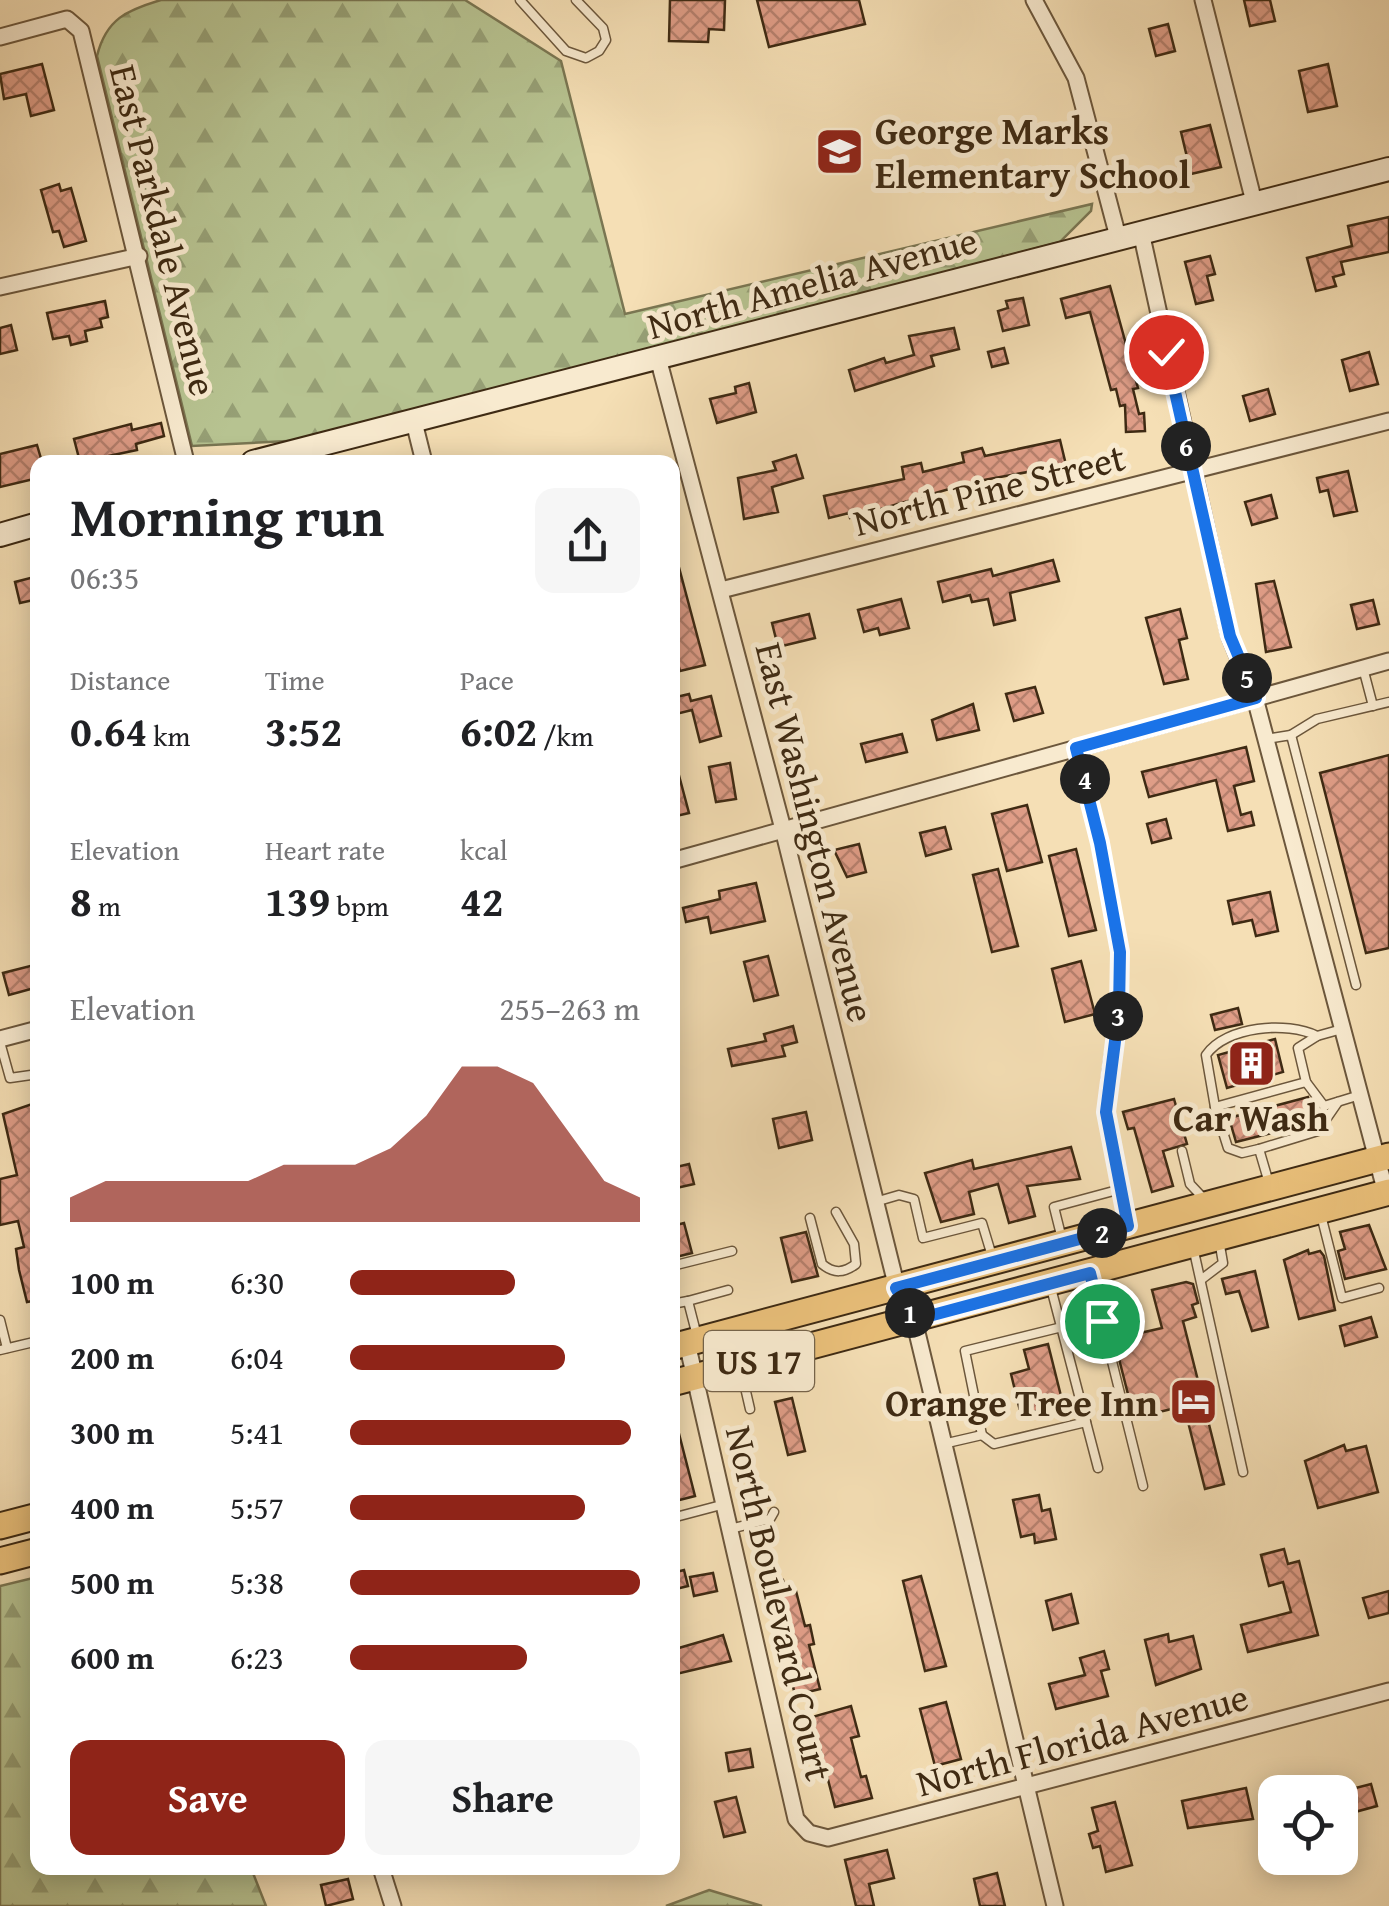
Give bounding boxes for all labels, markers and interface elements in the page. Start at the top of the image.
street label: East Parkdale Avenue [96,59,232,401]
place label: George Marks Elementary School [875,102,1190,202]
school or university icon: George Marks Elementary School [814,126,866,178]
street label: North Amelia Avenue [641,211,983,353]
pin [1124,310,1209,395]
icon: check [1139,325,1194,380]
pin: 6 [1161,421,1211,471]
text: 6 [1179,425,1193,466]
street label: North Pine Street [847,428,1131,550]
text: Morning run [70,476,384,556]
button: share [535,488,640,593]
text: 06:35 [70,554,139,601]
street label: East Washington Avenue [742,636,890,1028]
pin: 5 [1222,653,1272,703]
text: 5 [1240,657,1254,698]
text: Distance [70,659,170,700]
text: Time [265,659,325,700]
text: Pace [460,659,514,700]
text: 0.64 [70,700,147,761]
text: 3:52 [265,700,342,761]
text: 6:02 [460,700,537,761]
text: km [147,715,190,756]
text: /km [537,715,594,756]
pin: 4 [1060,754,1110,804]
text: 4 [1078,758,1092,799]
text: Elevation [70,829,180,870]
text: Heart rate [265,829,385,870]
text: kcal [460,829,508,870]
text: 8 [70,870,92,931]
text: 139 [265,870,330,931]
text: 42 [460,870,504,931]
text: m [92,885,121,926]
text: bpm [330,885,389,926]
text: Elevation [70,985,195,1032]
text: 255–263 m [499,985,640,1032]
pin: 3 [1093,991,1143,1041]
text: 3 [1111,995,1125,1036]
building icon: Car Wash [1225,1037,1277,1089]
place label: Car Wash [1173,1089,1329,1145]
pin: 2 [1077,1208,1127,1258]
text: 2 [1095,1212,1109,1253]
text: 100 m [70,1259,154,1306]
text: 6:30 [230,1259,284,1306]
pin [1060,1279,1145,1364]
pin: 1 [885,1288,935,1338]
text: 1 [903,1292,917,1333]
icon: arrive [1075,1294,1130,1349]
road number: US 17 [704,1331,814,1391]
text: 200 m [70,1334,154,1381]
text: 6:04 [230,1334,284,1381]
place label: Orange Tree Inn [885,1374,1159,1430]
hotel icon: Orange Tree Inn [1167,1376,1219,1428]
text: 300 m [70,1409,154,1456]
text: 5:41 [230,1409,284,1456]
street label: North Boulevard Court [712,1420,848,1786]
text: 400 m [70,1484,154,1531]
text: 5:57 [230,1484,284,1531]
text: 500 m [70,1559,154,1606]
text: 5:38 [230,1559,284,1606]
text: 600 m [70,1634,154,1681]
text: 6:23 [230,1634,284,1681]
street label: North Florida Avenue [910,1668,1254,1810]
button: Save [70,1740,345,1855]
button: Share [365,1740,640,1855]
map controls [1258,1775,1358,1875]
button: locate [1258,1775,1358,1875]

